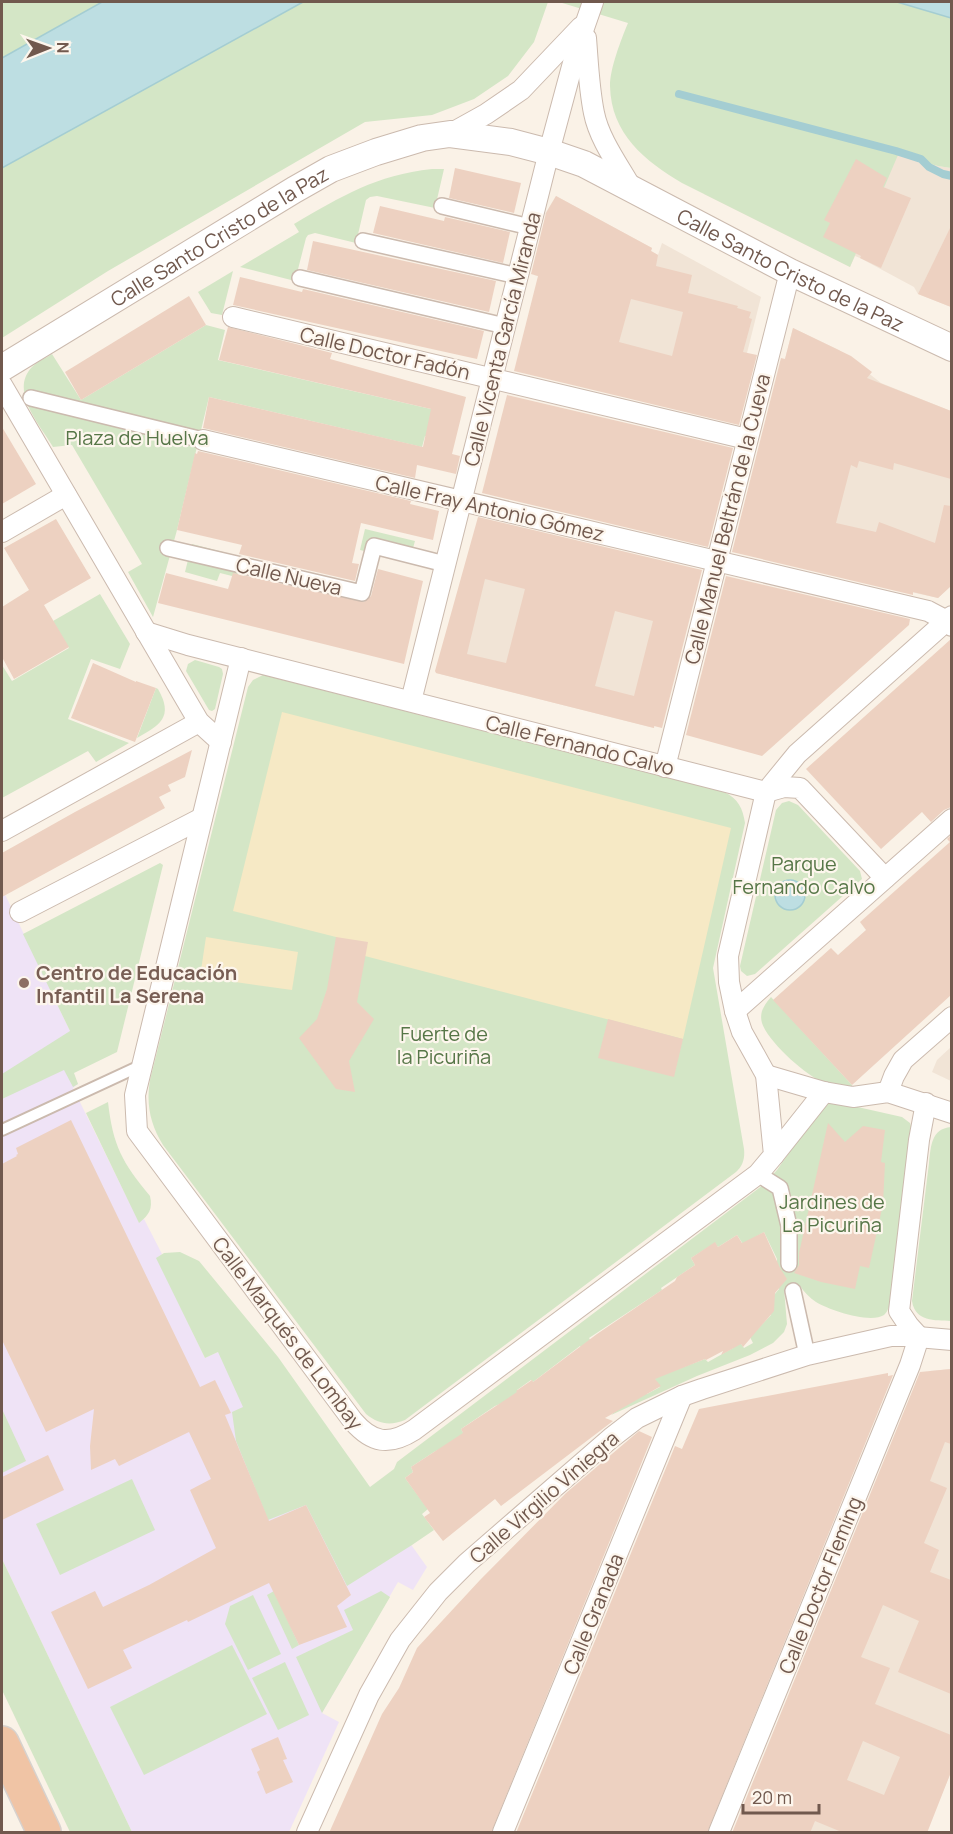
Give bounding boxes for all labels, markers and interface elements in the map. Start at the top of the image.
north arrow [18,18,78,78]
text: N [52,42,74,54]
street label: Calle Santo Cristo de la Paz [105,160,333,312]
street label: Calle Santo Cristo de la Paz [673,202,909,337]
street label: Calle Vicenta García Miranda [457,209,547,469]
street label: Calle Doctor Fadón [297,320,473,386]
street label: Calle Manuel Beltrán de la Cueva [678,371,776,667]
park label: Plaza de Huelva [65,424,209,451]
street label: Calle Fray Antonio Gómez [373,469,607,547]
street label: Calle Nueva [233,551,345,601]
street label: Calle Fernando Calvo [483,709,677,782]
park label: Parque Fernando Calvo [733,850,876,900]
place label: Centro de Educación Infantil La Serena [36,959,237,1009]
marker: Centro de Educación Infantil La Serena [17,976,31,990]
park label: Fuerte de la Picuriña [397,1020,491,1070]
park label: Jardines de La Picuriña [779,1188,885,1238]
street label: Calle Marqués de Lombay [207,1231,370,1435]
street label: Calle Virgilio Viniegra [464,1425,624,1569]
street label: Calle Doctor Fleming [772,1492,868,1678]
street label: Calle Granada [556,1549,630,1679]
scale bar [743,1777,820,1815]
text: 20 m [752,1785,792,1809]

